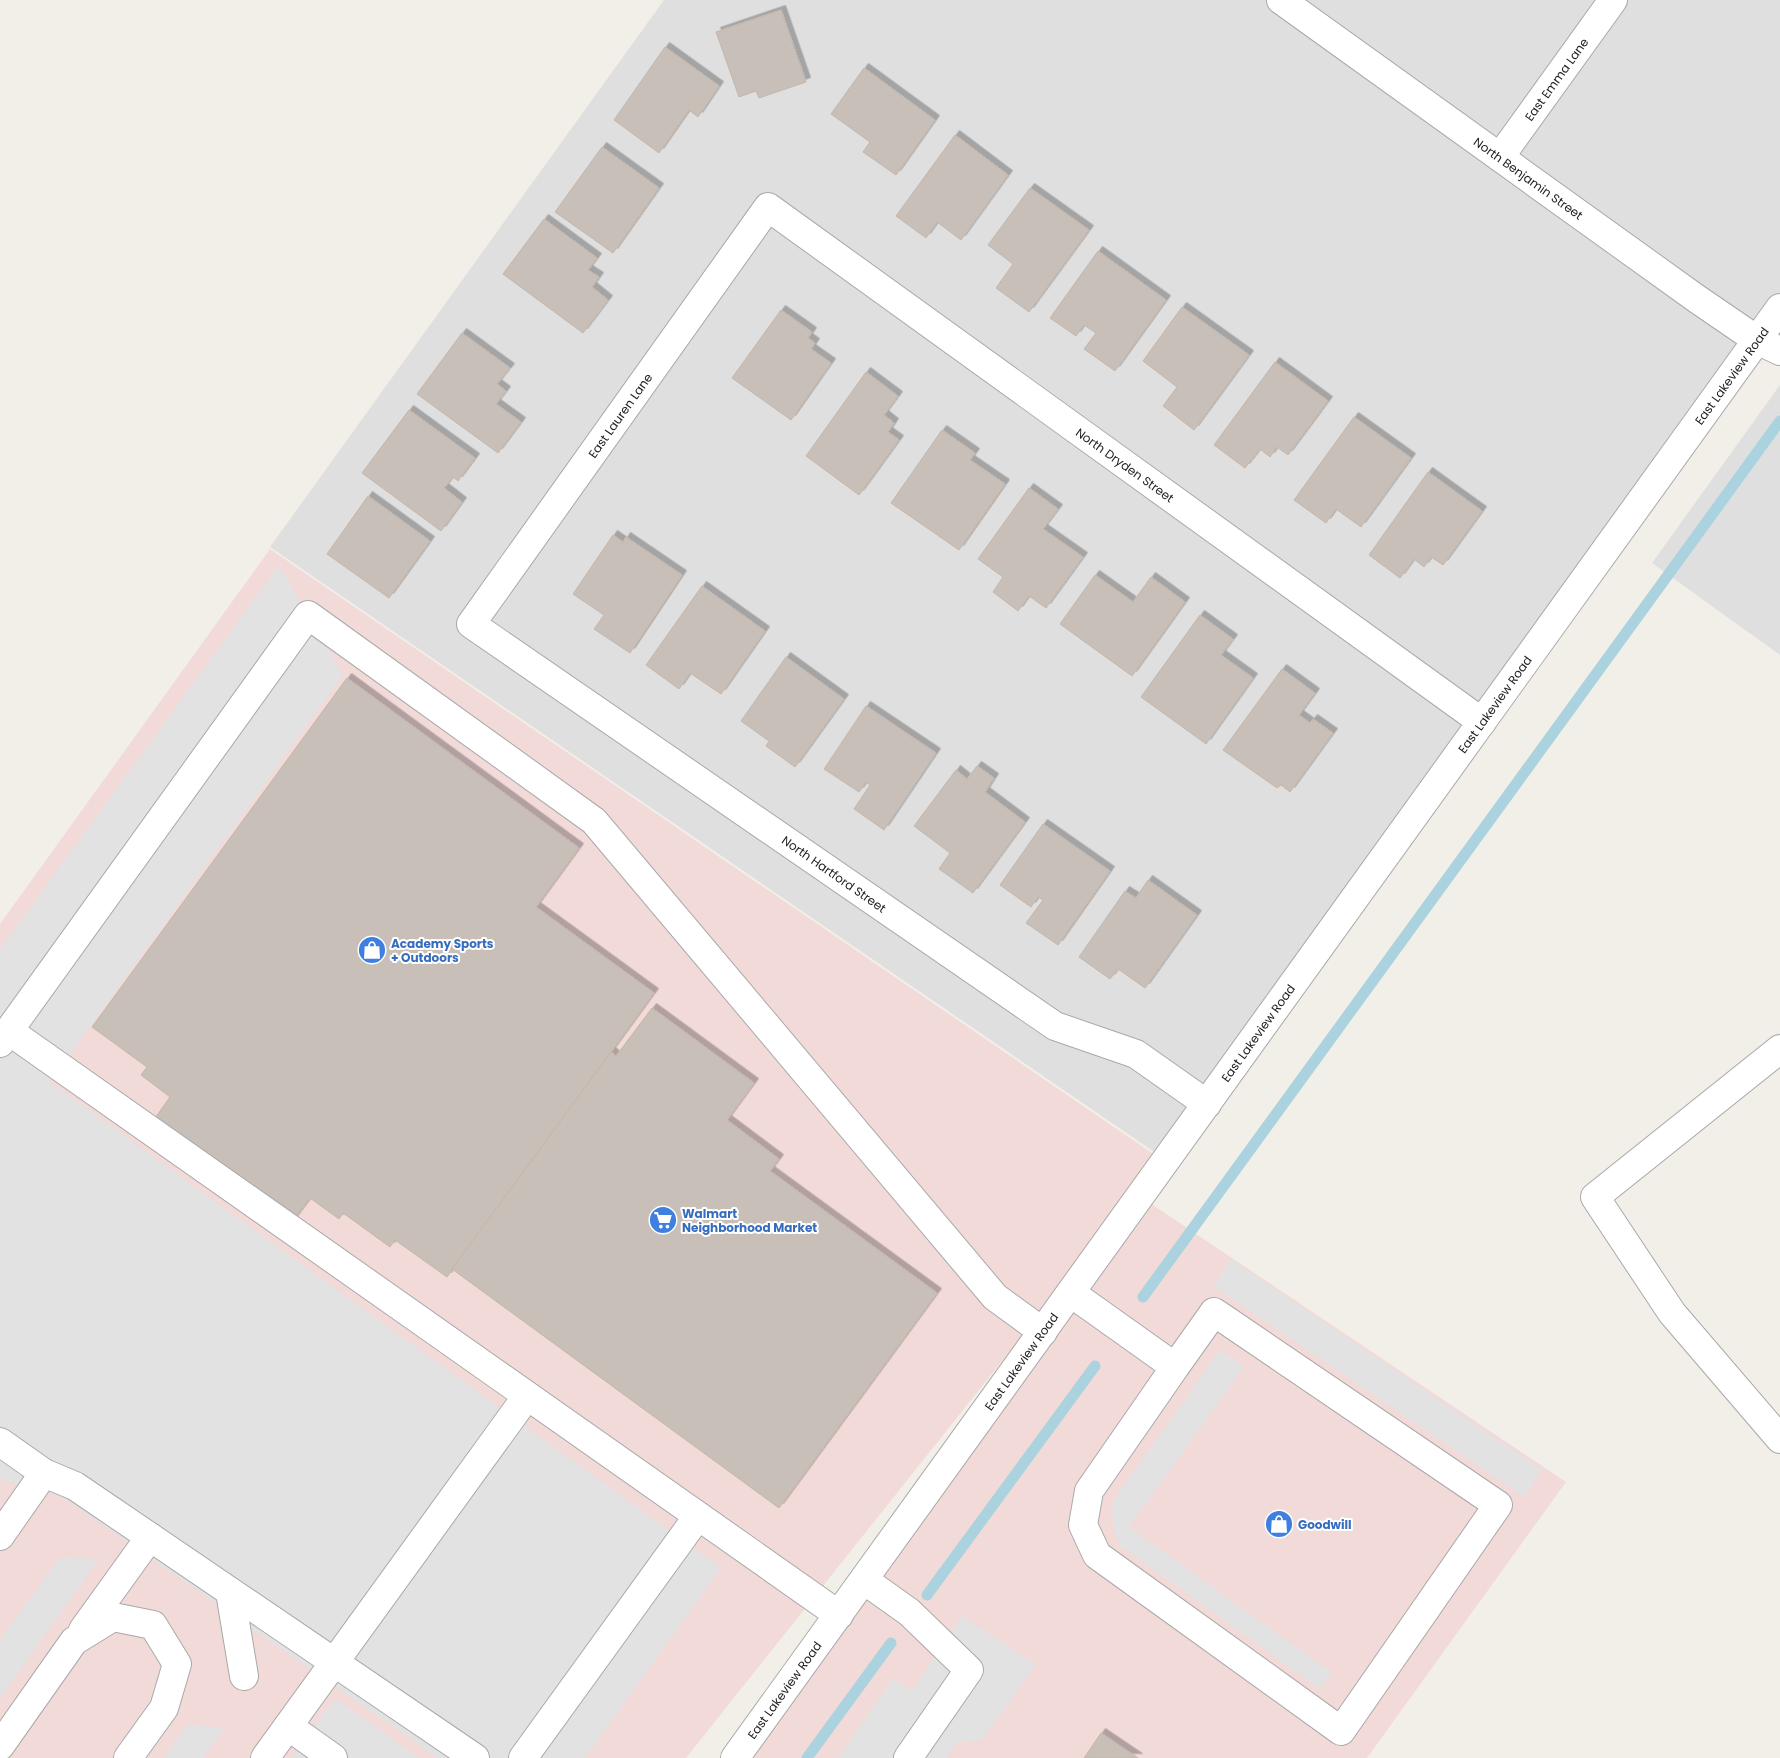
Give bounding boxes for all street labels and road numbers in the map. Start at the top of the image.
street label: East Emma Lane [1520,34,1592,124]
street label: North Benjamin Street [1471,133,1587,223]
street label: East Lakeview Road [1690,323,1772,428]
street label: East Lauren Lane [584,369,656,461]
street label: North Dryden Street [1073,423,1178,506]
street label: East Lakeview Road [1454,652,1535,756]
street label: North Hartford Street [778,832,890,916]
street label: East Lakeview Road [1217,980,1299,1085]
street label: East Lakeview Road [980,1309,1062,1414]
street label: East Lakeview Road [743,1638,825,1742]

